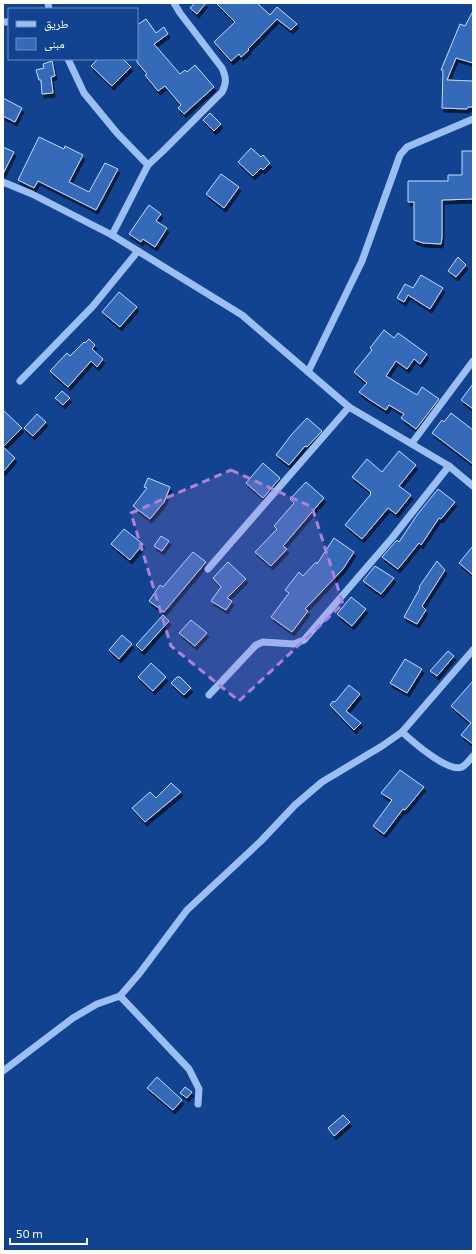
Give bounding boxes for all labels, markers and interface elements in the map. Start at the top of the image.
legend [8,8,138,60]
text: طريق [44,16,69,31]
text: مبنى [44,36,65,51]
scale bar [10,1220,87,1246]
text: 50 m [16,1226,43,1240]

